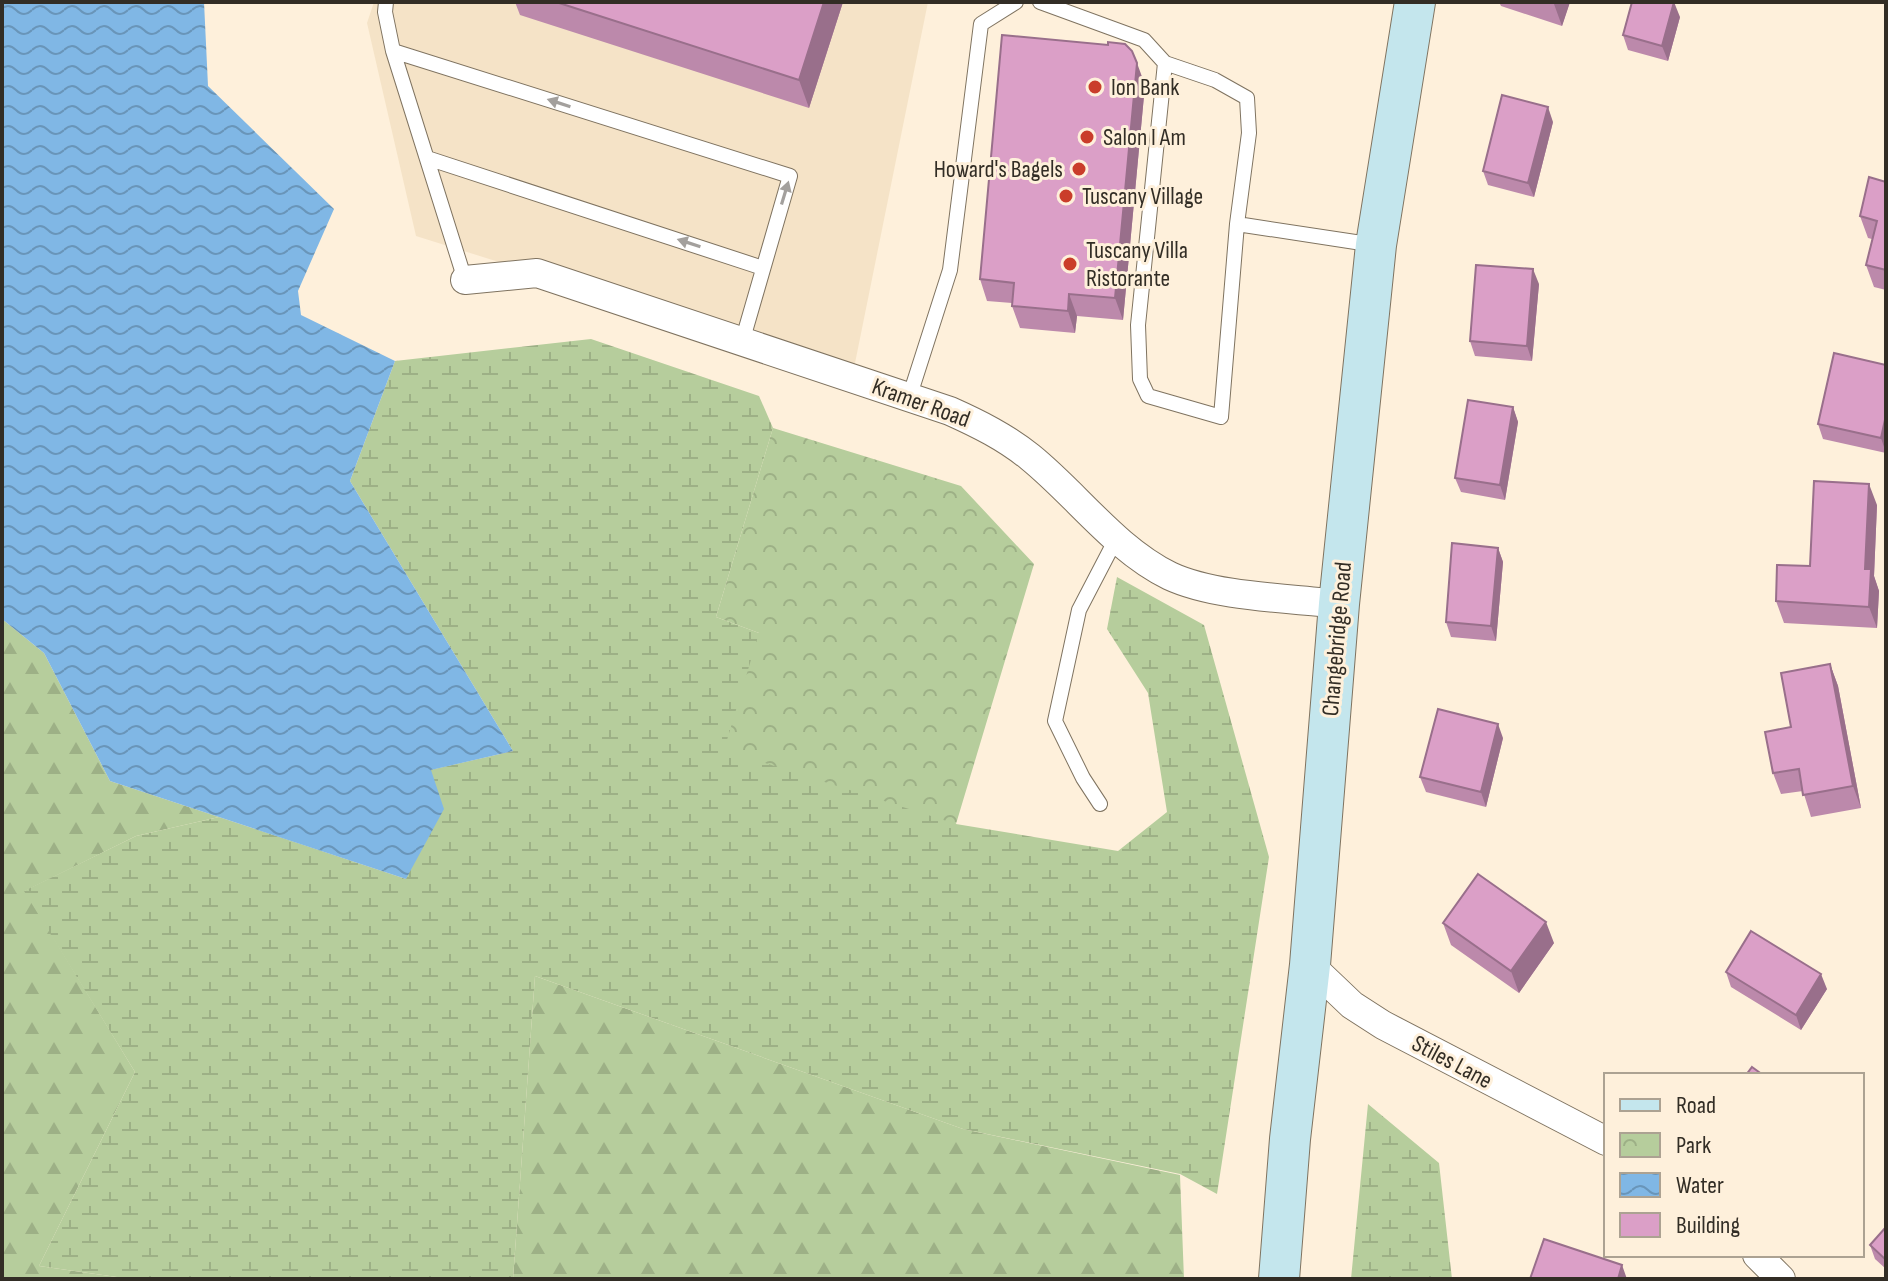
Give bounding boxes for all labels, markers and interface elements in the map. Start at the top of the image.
place label: Ion Bank [1111,73,1179,102]
marker: Ion Bank [1086,78,1104,96]
one-way arrow [547,96,571,109]
place label: Salon I Am [1103,123,1186,152]
marker: Salon I Am [1078,128,1096,146]
place label: Howard's Bagels [934,155,1063,184]
marker: Howard's Bagels [1070,160,1088,178]
one-way arrow [779,180,792,204]
place label: Tuscany Village [1082,182,1203,211]
marker: Tuscany Village [1057,187,1075,205]
place label: Tuscany Villa Ristorante [1086,236,1188,293]
one-way arrow [677,237,701,249]
marker: Tuscany Villa Ristorante [1061,255,1079,273]
street label: Kramer Road [868,372,974,434]
street label: Changebridge Road [1316,561,1358,717]
street label: Stiles Lane [1407,1029,1497,1095]
legend [1604,1073,1864,1257]
text: Road [1676,1091,1716,1120]
text: Park [1676,1131,1711,1160]
text: Water [1676,1171,1724,1200]
text: Building [1676,1211,1740,1240]

